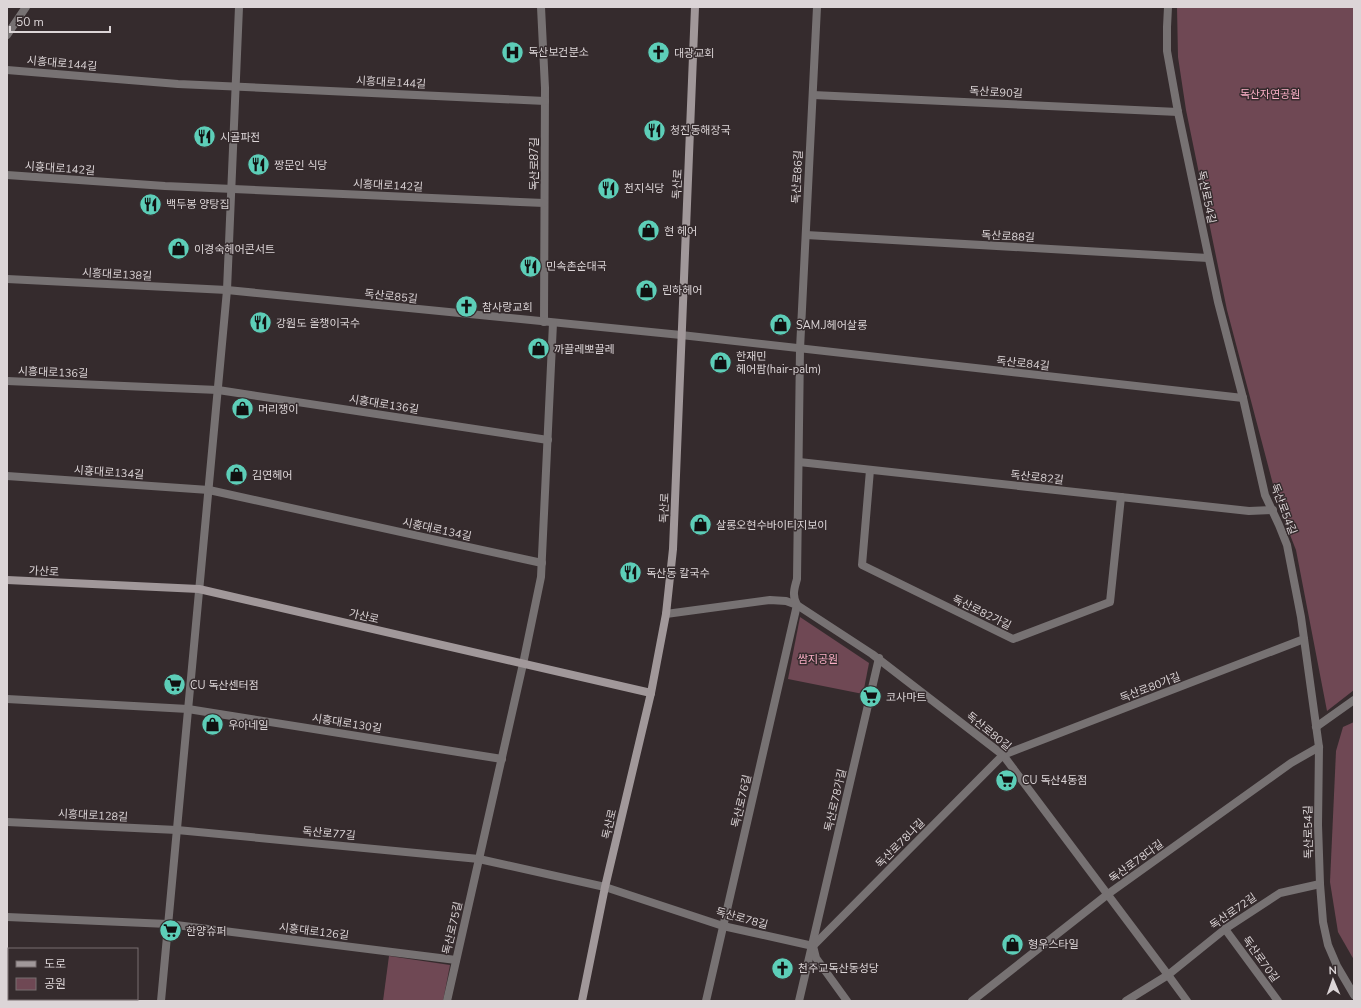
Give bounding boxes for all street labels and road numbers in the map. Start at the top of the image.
street label: 시흥대로144길 [26,53,98,74]
street label: 시흥대로144길 [355,73,427,92]
street label: 독산로90길 [969,84,1023,101]
street label: 독산로87길 [527,137,542,191]
street label: 독산로86길 [789,150,806,204]
street label: 시흥대로142길 [24,159,96,178]
street label: 독산로 [669,168,686,200]
street label: 독산로54길 [1194,169,1219,225]
street label: 시흥대로142길 [352,176,424,195]
street label: 독산로88길 [981,228,1035,245]
street label: 시흥대로138길 [81,265,153,284]
street label: 독산로85길 [363,286,418,307]
street label: 독산로84길 [995,353,1050,374]
street label: 시흥대로136길 [18,364,88,381]
street label: 시흥대로136길 [348,392,420,417]
street label: 시흥대로134길 [73,463,145,482]
street label: 독산로82길 [1009,467,1064,488]
street label: 독산로54길 [1267,481,1300,537]
street label: 독산로 [656,493,673,523]
street label: 시흥대로134길 [401,515,473,544]
street label: 가산로 [28,563,60,580]
street label: 독산로82가길 [950,592,1014,633]
street label: 가산로 [347,606,380,627]
street label: 독산로80가길 [1118,669,1183,706]
street label: 독산로80길 [963,709,1014,754]
street label: 시흥대로130길 [311,711,383,736]
street label: 독산로78가길 [821,767,850,833]
street label: 독산로76길 [728,773,755,829]
street label: 독산로54길 [1301,805,1316,859]
street label: 시흥대로128길 [57,806,129,825]
street label: 독산로 [599,808,620,841]
street label: 독산로78나길 [872,815,928,871]
street label: 독산로77길 [302,824,356,843]
street label: 독산로78다길 [1106,837,1167,886]
street label: 독산로72길 [1207,890,1260,933]
street label: 독산로75길 [439,900,466,956]
street label: 독산로78길 [714,904,770,933]
street label: 시흥대로126길 [278,920,350,943]
street label: 독산로70길 [1239,933,1282,985]

